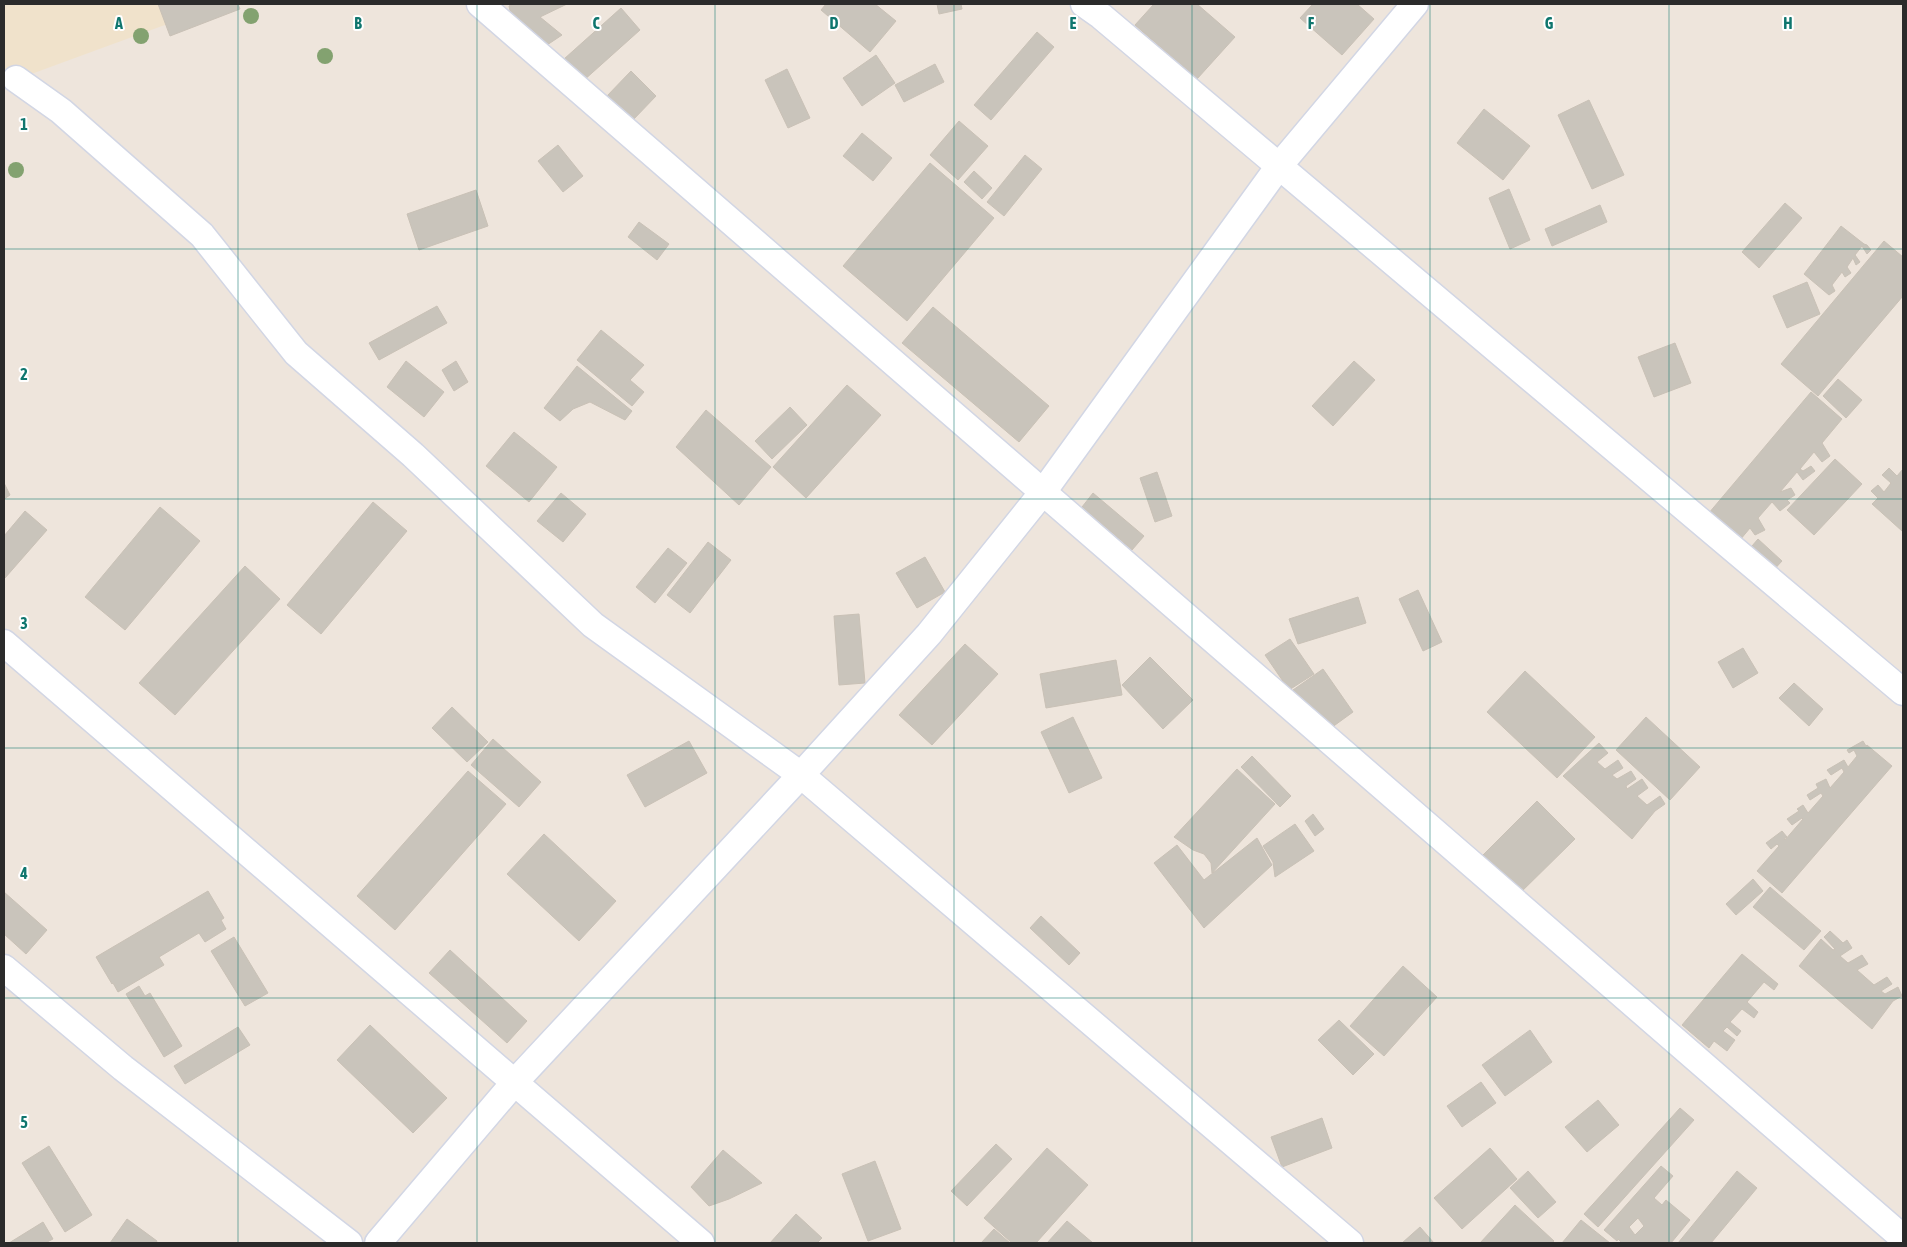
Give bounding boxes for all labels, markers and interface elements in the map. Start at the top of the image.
text: A [114,14,123,32]
text: B [354,14,362,32]
text: C [592,14,600,32]
text: D [830,14,839,32]
text: E [1070,14,1077,32]
text: F [1308,14,1315,32]
text: G [1545,14,1554,32]
text: H [1783,14,1793,32]
text: 1 [20,115,28,133]
text: 2 [20,365,28,383]
text: 3 [20,614,28,632]
text: 4 [19,864,28,882]
text: 5 [20,1113,28,1131]

